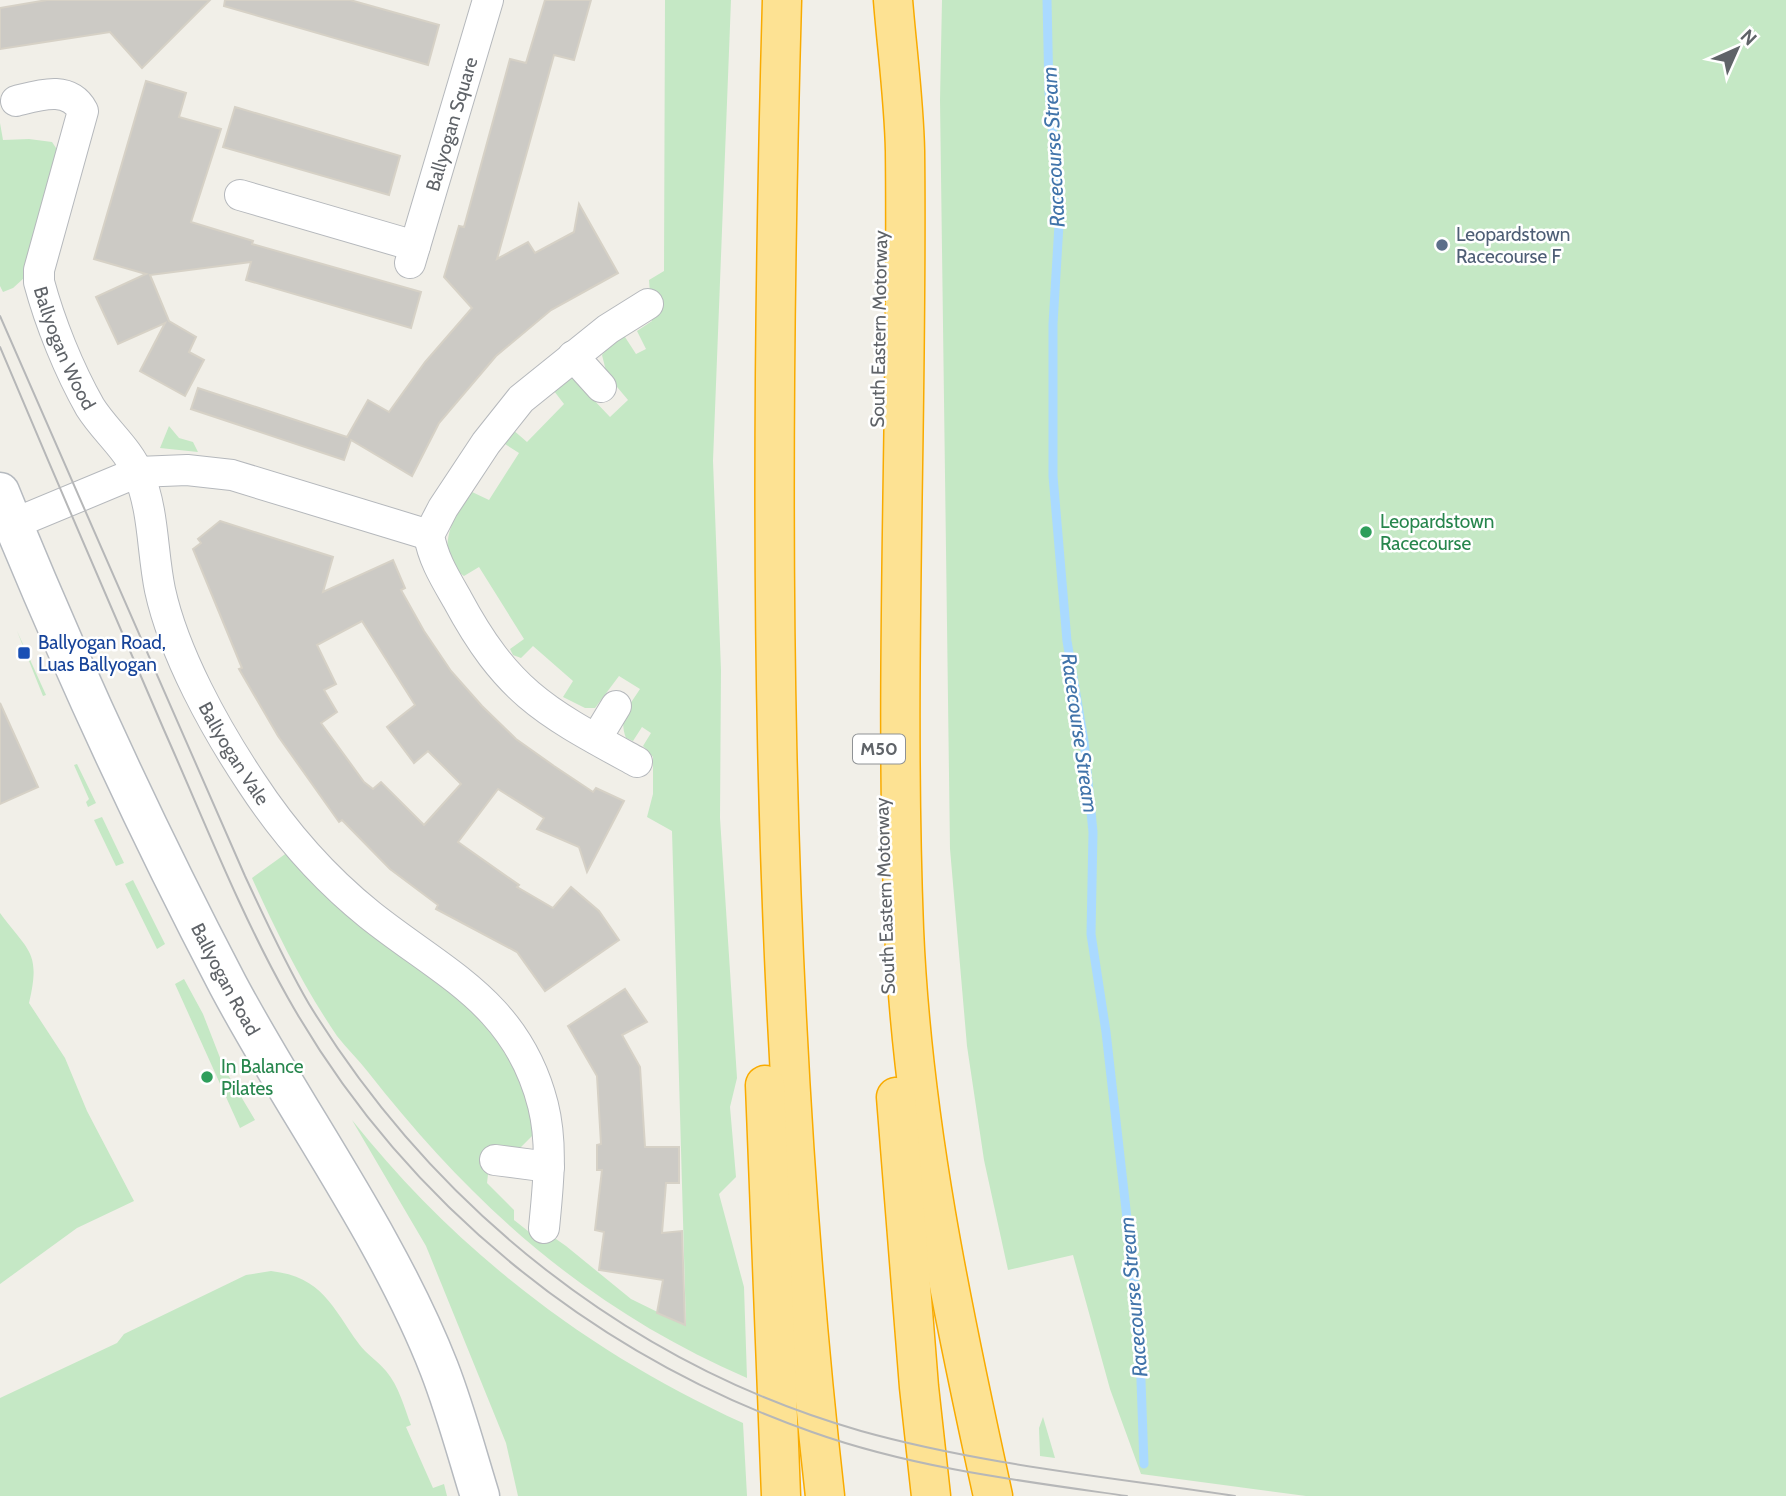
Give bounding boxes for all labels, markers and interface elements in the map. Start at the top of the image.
north arrow [1702,14,1772,84]
text: N [1736,24,1762,50]
street label: Ballyogan Square [420,54,482,194]
water label: Racecourse Stream [1036,66,1070,228]
place label: Leopardstown Racecourse F [1456,223,1570,268]
street label: South Eastern Motorway [866,230,892,428]
marker: Leopardstown Racecourse F [1434,237,1450,253]
street label: Ballyogan Wood [29,284,101,414]
place label: Leopardstown Racecourse [1380,510,1494,555]
marker: Leopardstown Racecourse [1358,524,1374,540]
place label: Ballyogan Road, Luas Ballyogan [38,631,166,676]
marker: Ballyogan Road, Luas Ballyogan [16,645,32,661]
water label: Racecourse Stream [1056,652,1104,814]
street label: Ballyogan Vale [194,698,275,810]
road number: M50 [853,734,905,764]
street label: South Eastern Motorway [870,797,900,995]
street label: Ballyogan Road [186,919,265,1039]
place label: In Balance Pilates [221,1055,304,1100]
marker: In Balance Pilates [199,1069,215,1085]
water label: Racecourse Stream [1114,1216,1152,1378]

